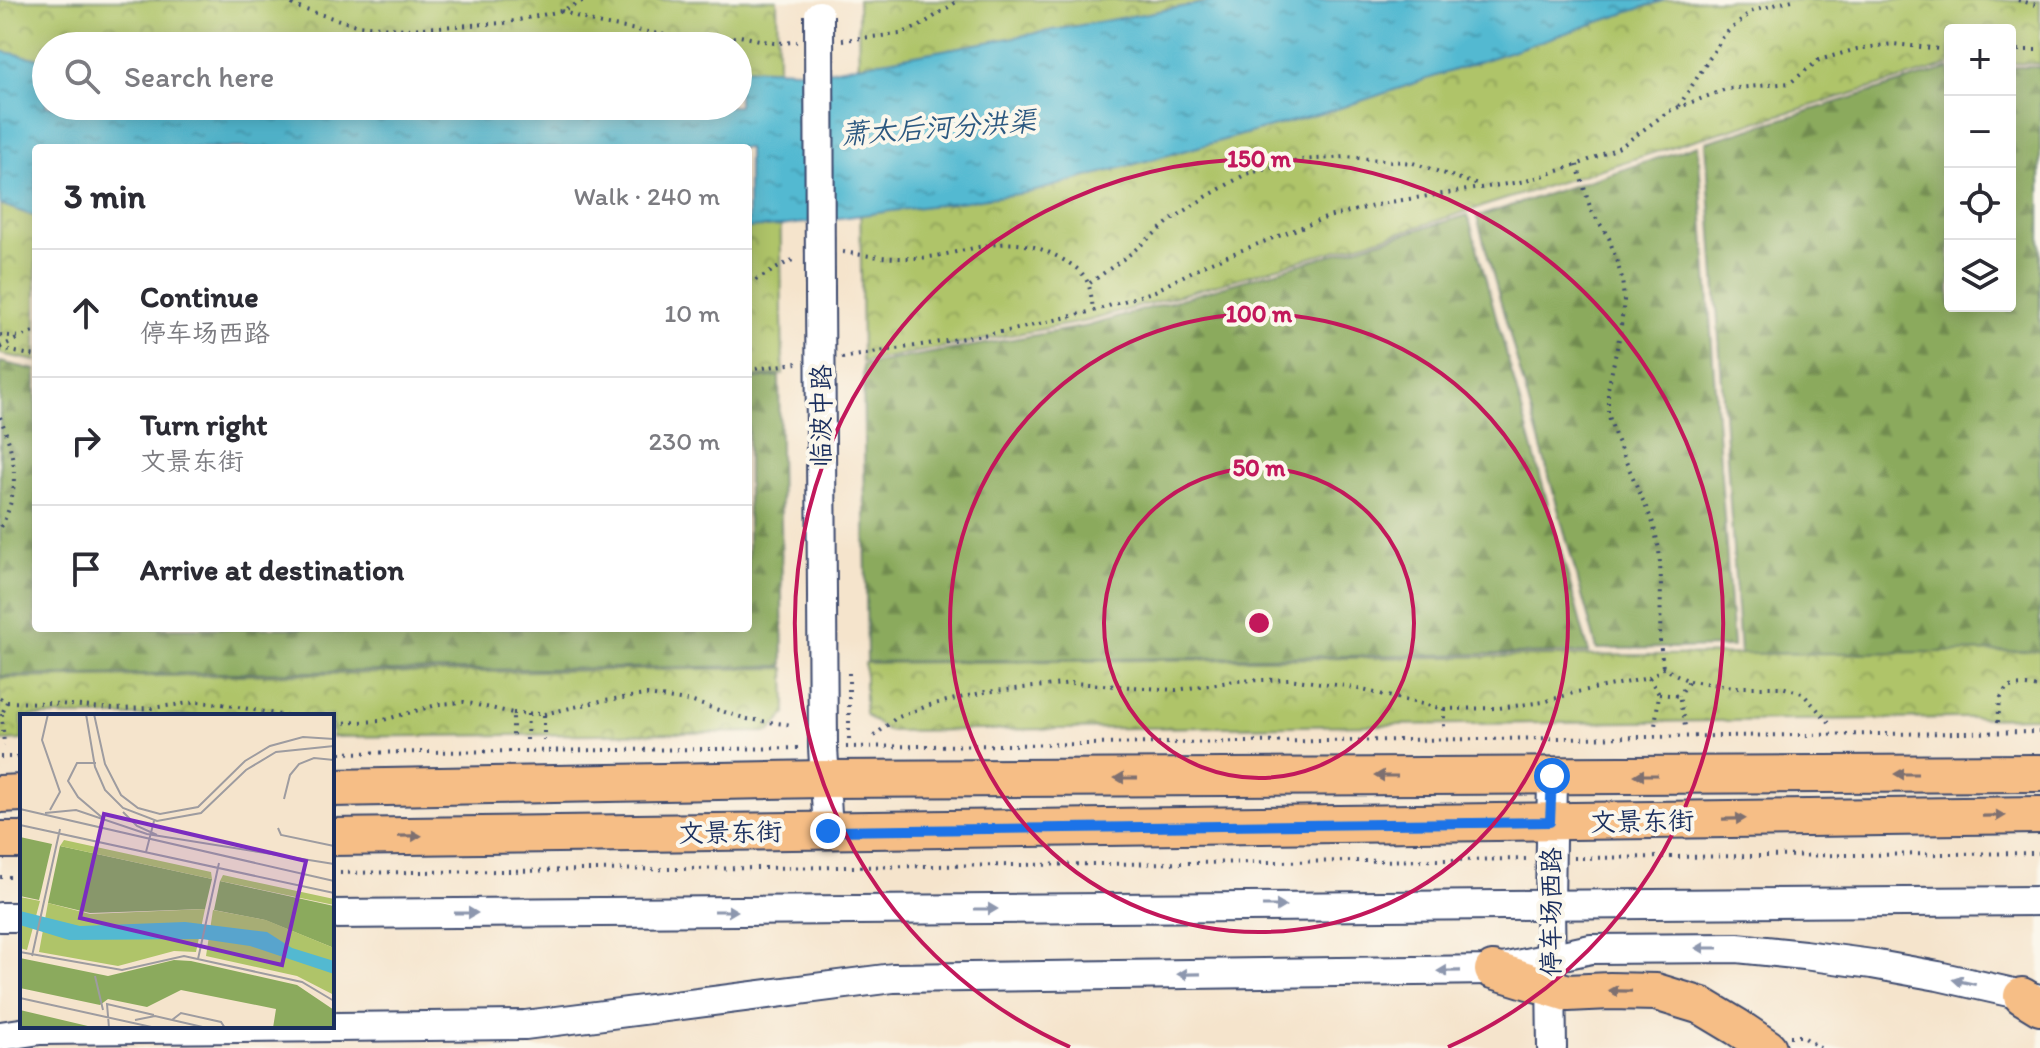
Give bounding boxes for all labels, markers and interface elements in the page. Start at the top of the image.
map controls [1944,24,2016,312]
button: + [1944,24,2016,96]
search box [32,32,752,120]
icon: search [60,54,104,98]
text: Search here [124,58,274,95]
button: − [1944,96,2016,168]
water label: 萧太后河分洪渠 [839,103,1039,151]
text: 150 m [1227,144,1292,173]
button: locate [1944,168,2016,240]
text: 3 min [64,176,146,217]
text: Walk · 240 m [574,180,720,212]
button: layers [1944,240,2016,312]
text: Continue [140,278,259,315]
icon: ahead [64,291,108,335]
text: 10 m [664,297,720,329]
text: 100 m [1226,299,1293,328]
text: 停车场西路 [140,317,270,349]
street label: 临波中路 [805,364,837,468]
text: Turn right [140,406,268,443]
icon: right [64,419,108,463]
text: 230 m [648,425,720,457]
text: 文景东街 [140,445,244,477]
text: 50 m [1233,453,1286,482]
icon: arrive [64,547,108,591]
text: Arrive at destination [140,551,404,588]
centre of rings [1245,609,1273,637]
inset map [20,714,334,1028]
route start [1534,758,1570,794]
one-way arrow [1893,768,1918,780]
one-way arrow [1633,769,1658,781]
one-way arrow [1373,770,1398,783]
one-way arrow [1113,772,1138,784]
street label: 文景东街 [1590,804,1694,838]
one-way arrow [1982,810,2007,822]
route end [810,813,846,849]
one-way arrow [1722,813,1747,826]
street label: 文景东街 [678,815,782,849]
one-way arrow [398,830,423,842]
street label: 停车场西路 [1535,847,1567,977]
one-way arrow [1262,900,1287,913]
one-way arrow [974,903,999,915]
one-way arrow [714,905,739,917]
one-way arrow [454,907,479,919]
one-way arrow [1694,942,1719,954]
one-way arrow [1436,965,1461,977]
one-way arrow [1176,968,1201,981]
one-way arrow [1951,975,1976,988]
one-way arrow [1607,985,1632,998]

